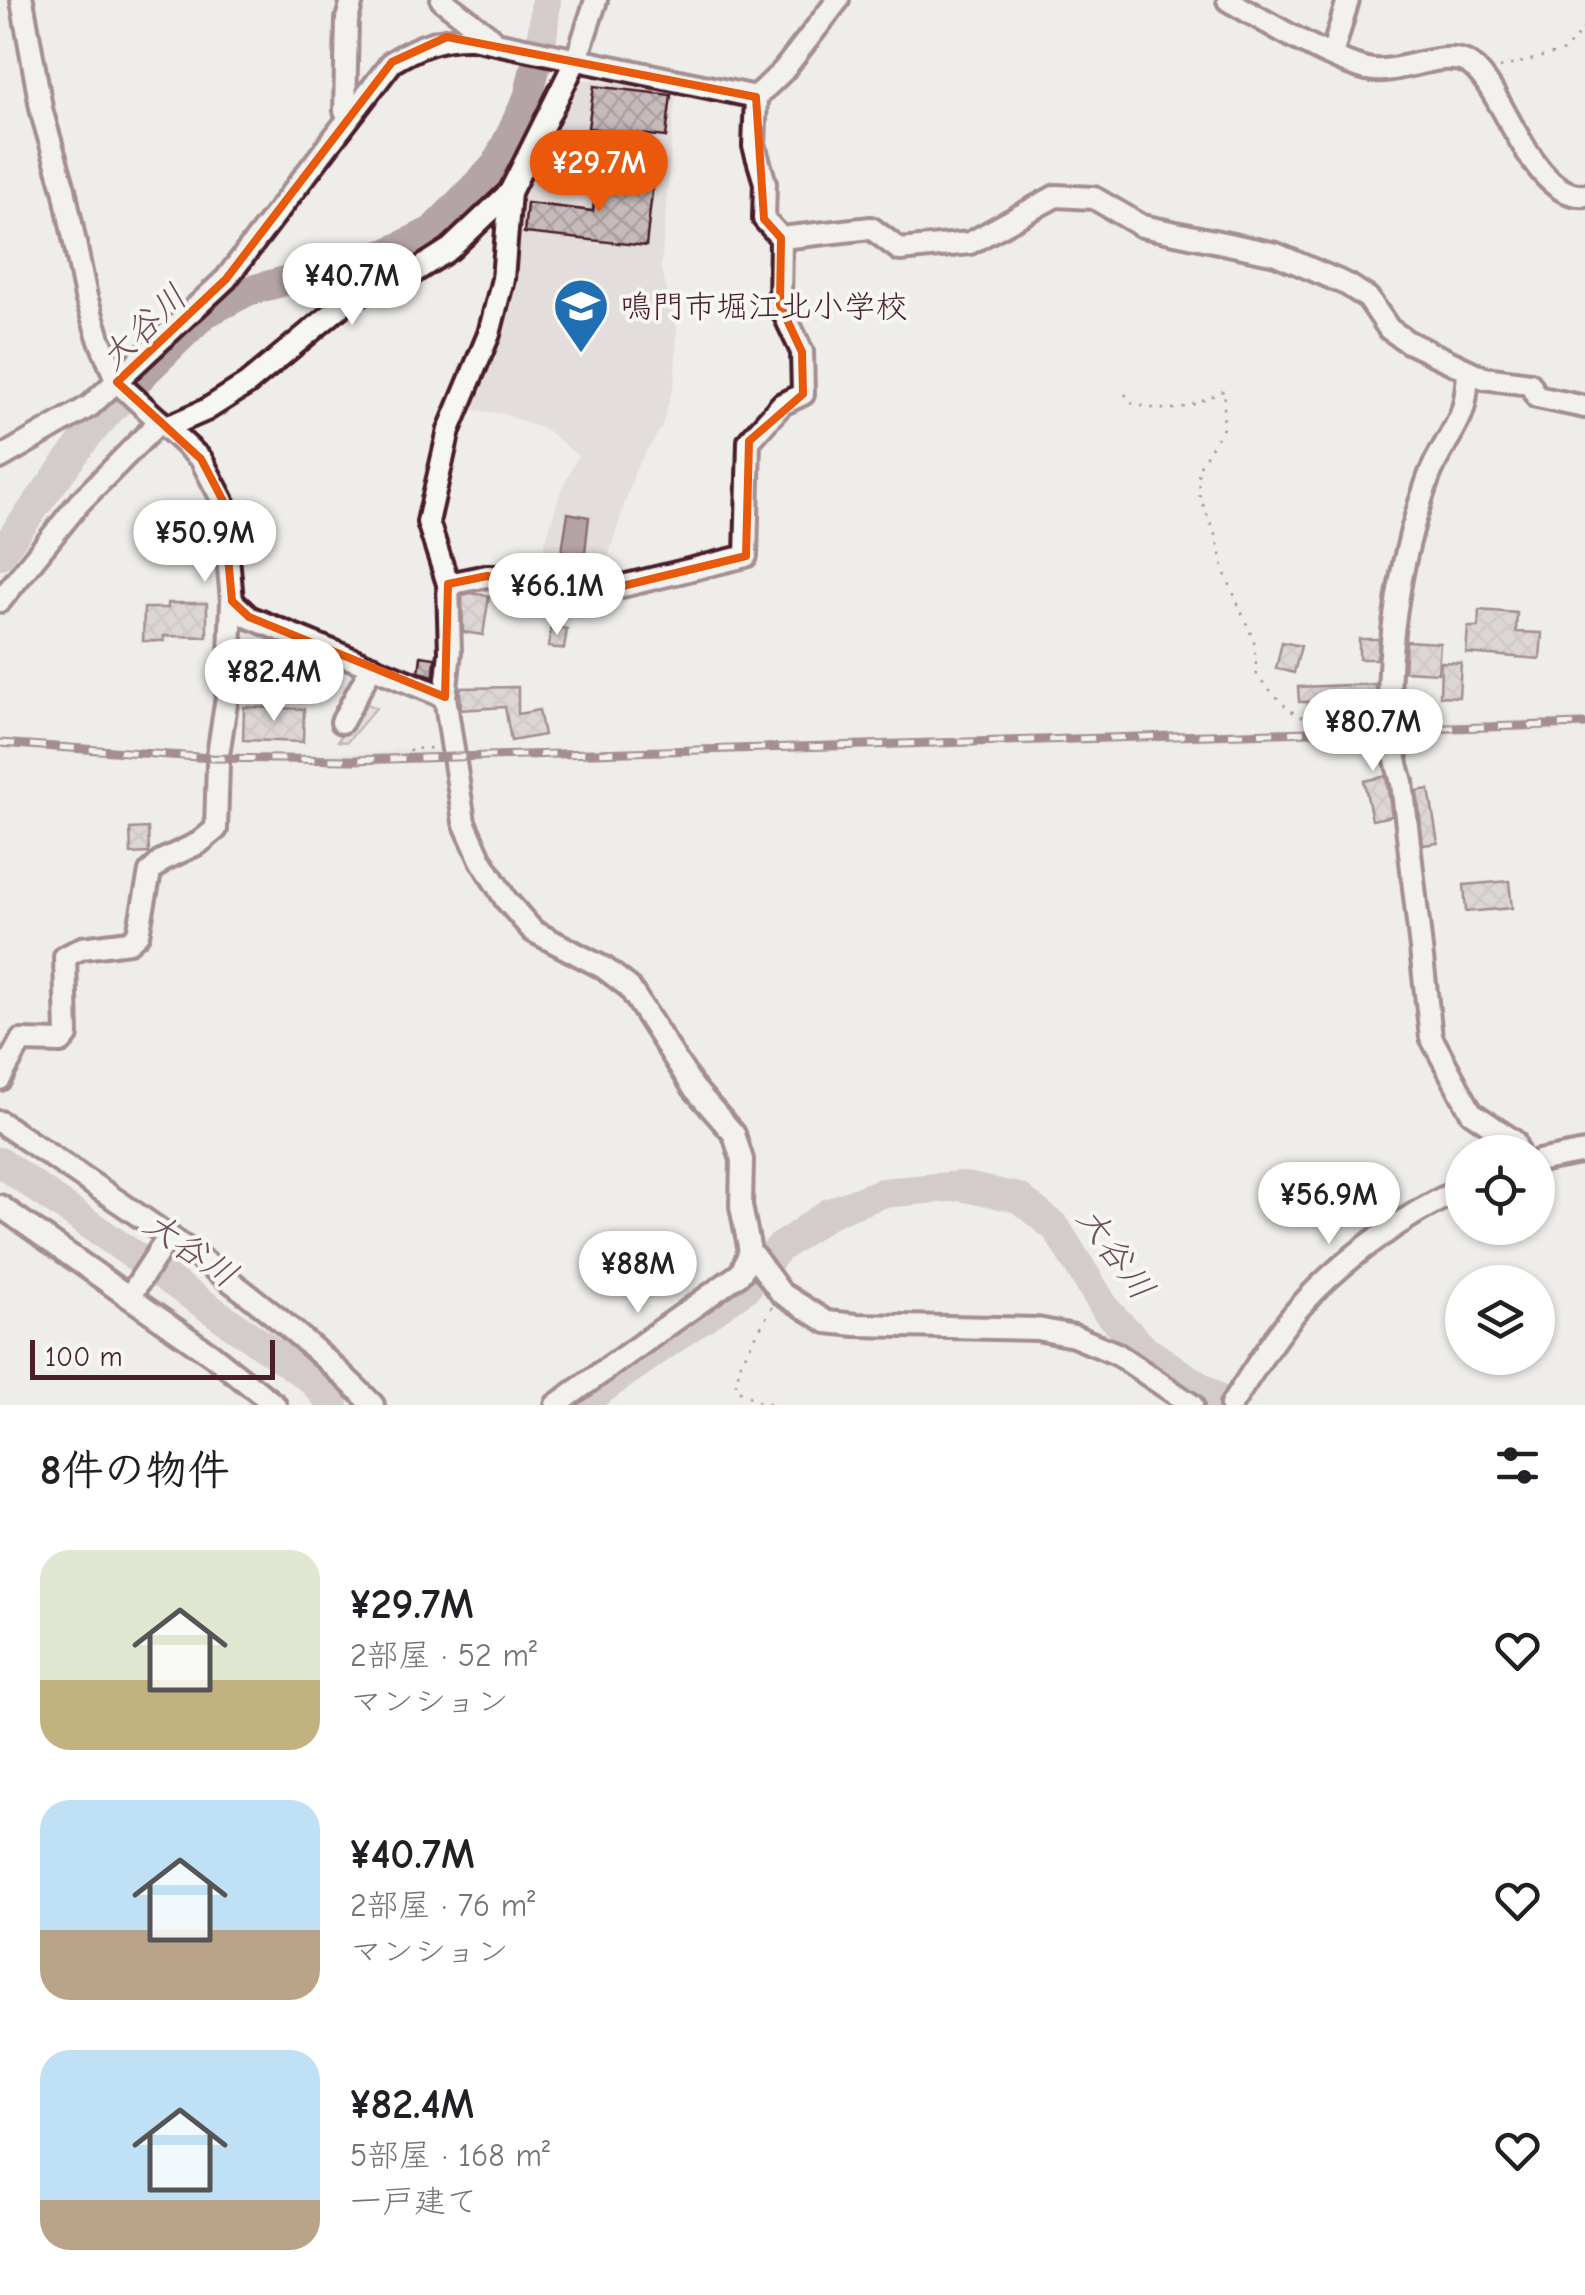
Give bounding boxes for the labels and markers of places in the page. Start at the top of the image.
pin: ¥29.7M [518,130,680,215]
pin: ¥40.7M [271,243,433,328]
school or university icon: 鳴門市堀江北小学校 [551,276,611,355]
place label: 鳴門市堀江北小学校 [620,288,908,325]
pin: ¥50.9M [124,500,286,585]
pin: ¥66.1M [476,553,638,638]
pin: ¥82.4M [193,639,355,724]
pin: ¥80.7M [1292,689,1454,774]
pin: ¥56.9M [1248,1162,1410,1247]
pin: ¥88M [579,1231,697,1316]

